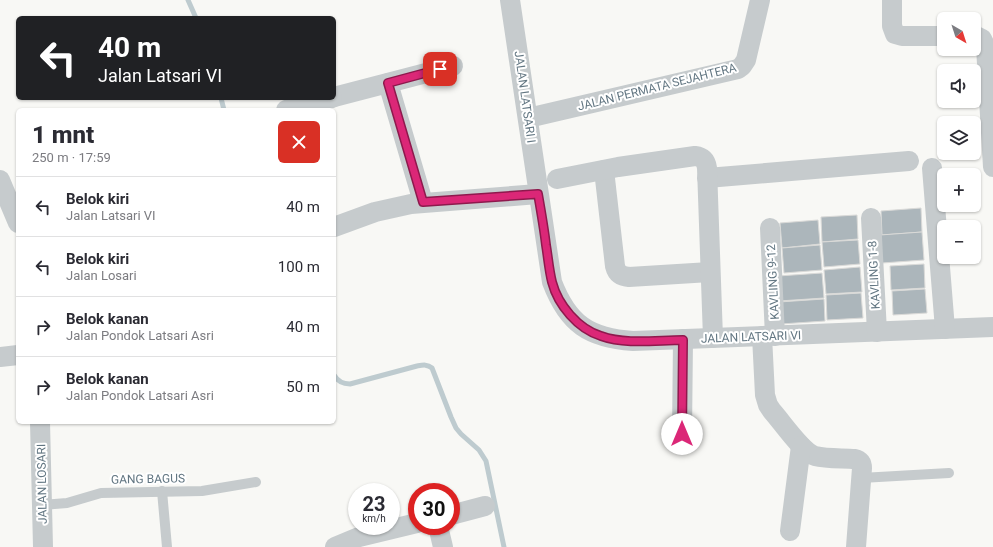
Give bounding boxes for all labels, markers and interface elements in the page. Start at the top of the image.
north arrow [937,12,981,56]
map controls [937,12,981,264]
text: 40 m [98,31,161,64]
icon: left [32,32,84,84]
street label: JALAN LATSARI I [512,50,538,144]
pin [423,52,457,86]
icon: arrive [429,58,451,80]
street label: JALAN PERMATA SEJAHTERA [576,60,738,114]
button: sound [937,64,981,108]
text: Jalan Latsari VI [98,65,222,86]
button: layers [937,116,981,160]
text: 1 mnt [32,121,94,149]
button: close [278,121,320,163]
text: 250 m · 17:59 [32,150,111,165]
button: + [937,168,981,212]
text: Belok kiri [66,190,129,208]
icon: left [32,196,54,218]
text: 40 m [286,198,320,216]
text: Jalan Latsari VI [66,208,156,223]
button: − [937,220,981,264]
street label: KAVLING 1-8 [865,240,883,310]
street label: KAVLING 9-12 [764,244,782,320]
text: Belok kiri [66,250,129,268]
icon: left [32,256,54,278]
text: 100 m [278,258,320,276]
text: Jalan Losari [66,268,137,283]
text: Belok kanan [66,310,149,328]
icon: right [32,316,54,338]
text: 40 m [286,318,320,336]
text: Jalan Pondok Latsari Asri [66,328,214,343]
street label: JALAN LATSARI VI [701,328,801,346]
text: Belok kanan [66,370,149,388]
icon: right [32,376,54,398]
text: 50 m [286,378,320,396]
text: Jalan Pondok Latsari Asri [66,388,214,403]
position arrow [661,413,703,455]
street label: JALAN LOSARI [34,444,50,524]
street label: GANG BAGUS [111,471,185,487]
speed limit sign: 30 [408,483,460,535]
text: 23 [363,492,385,516]
text: km/h [362,513,386,524]

